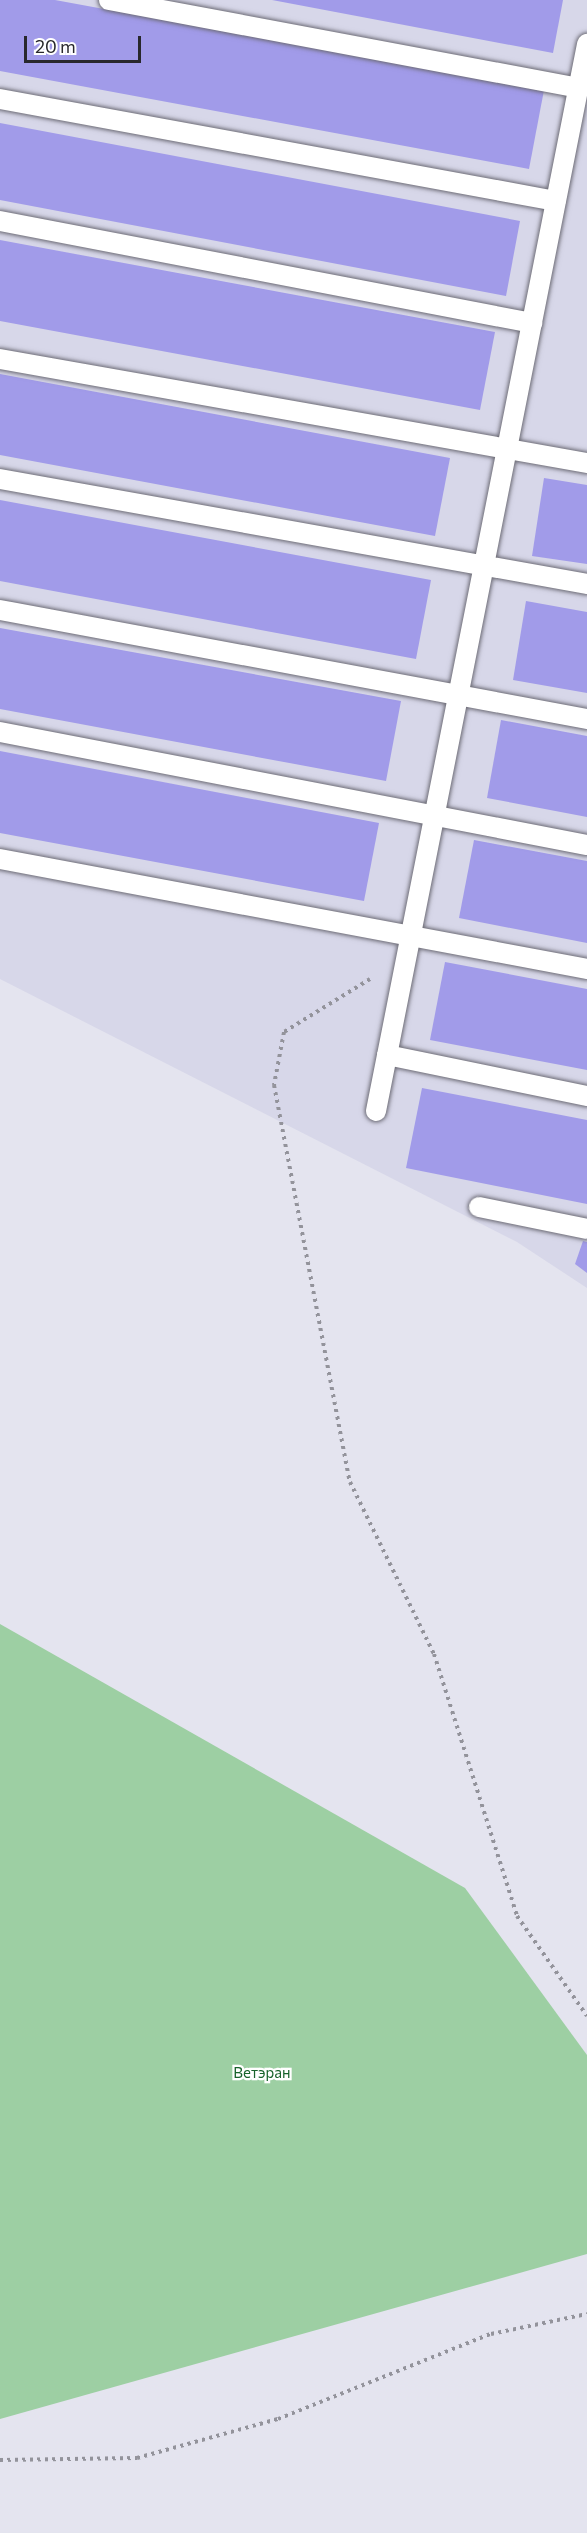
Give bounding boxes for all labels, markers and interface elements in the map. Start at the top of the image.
scale bar [27,24,144,62]
text: 20 m [35,35,76,57]
park label: Ветэран [233,2064,291,2082]

